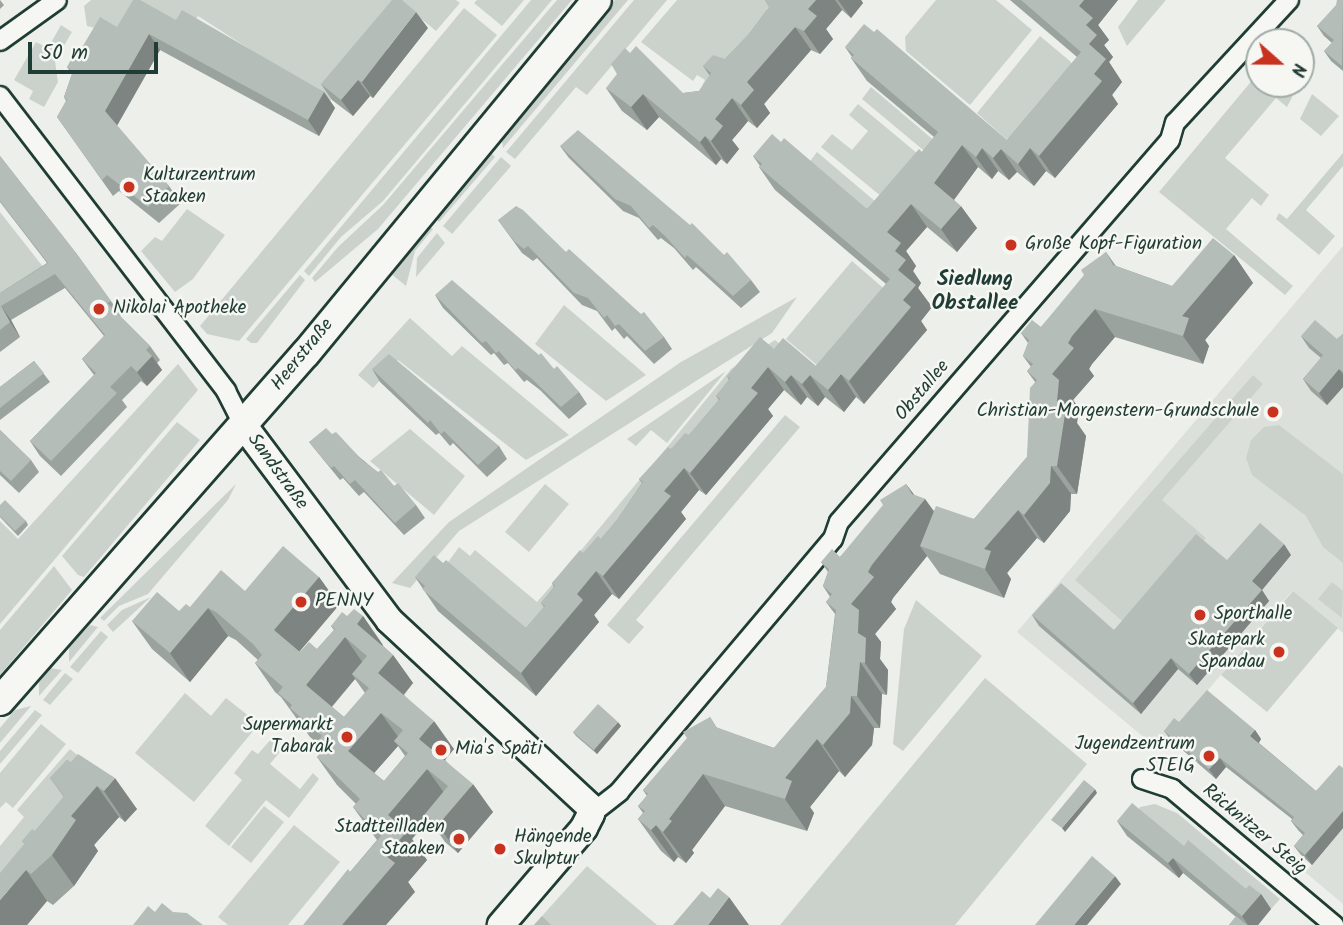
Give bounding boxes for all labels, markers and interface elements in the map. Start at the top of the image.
scale bar [32,28,161,72]
north arrow [1245,28,1315,98]
text: 50 m [41,37,88,70]
text: N [1282,59,1314,81]
place label: Kulturzentrum Staaken [143,165,256,209]
marker: Kulturzentrum Staaken [121,179,137,195]
place label: Große Kopf-Figuration [1025,234,1202,256]
marker: Große Kopf-Figuration [1003,237,1019,253]
district label: Siedlung Obstallee [932,267,1018,317]
place label: Nikolai Apotheke [113,298,246,320]
marker: Nikolai Apotheke [91,301,107,317]
street label: Heerstraße [267,314,339,396]
street label: Obstallee [891,356,955,426]
place label: Christian-Morgenstern-Grundschule [976,401,1259,423]
marker: Christian-Morgenstern-Grundschule [1265,404,1281,420]
street label: Sandstraße [242,429,312,515]
place label: PENNY [315,591,373,613]
marker: PENNY [293,594,309,610]
place label: Sporthalle [1214,604,1292,626]
marker: Sporthalle [1192,607,1208,623]
place label: Skatepark Spandau [1188,630,1265,674]
marker: Skatepark Spandau [1271,644,1287,660]
place label: Supermarkt Tabarak [243,715,333,759]
marker: Supermarkt Tabarak [339,729,355,745]
place label: Jugendzentrum STEIG [1075,734,1195,778]
place label: Mia's Späti [455,739,542,761]
marker: Mia's Späti [433,742,449,758]
marker: Jugendzentrum STEIG [1201,748,1217,764]
street label: Räcknitzer Steig [1197,780,1311,880]
place label: Stadtteilladen Staaken [335,817,445,861]
place label: Hängende Skulptur [514,827,592,871]
marker: Stadtteilladen Staaken [451,831,467,847]
marker: Hängende Skulptur [492,841,508,857]

